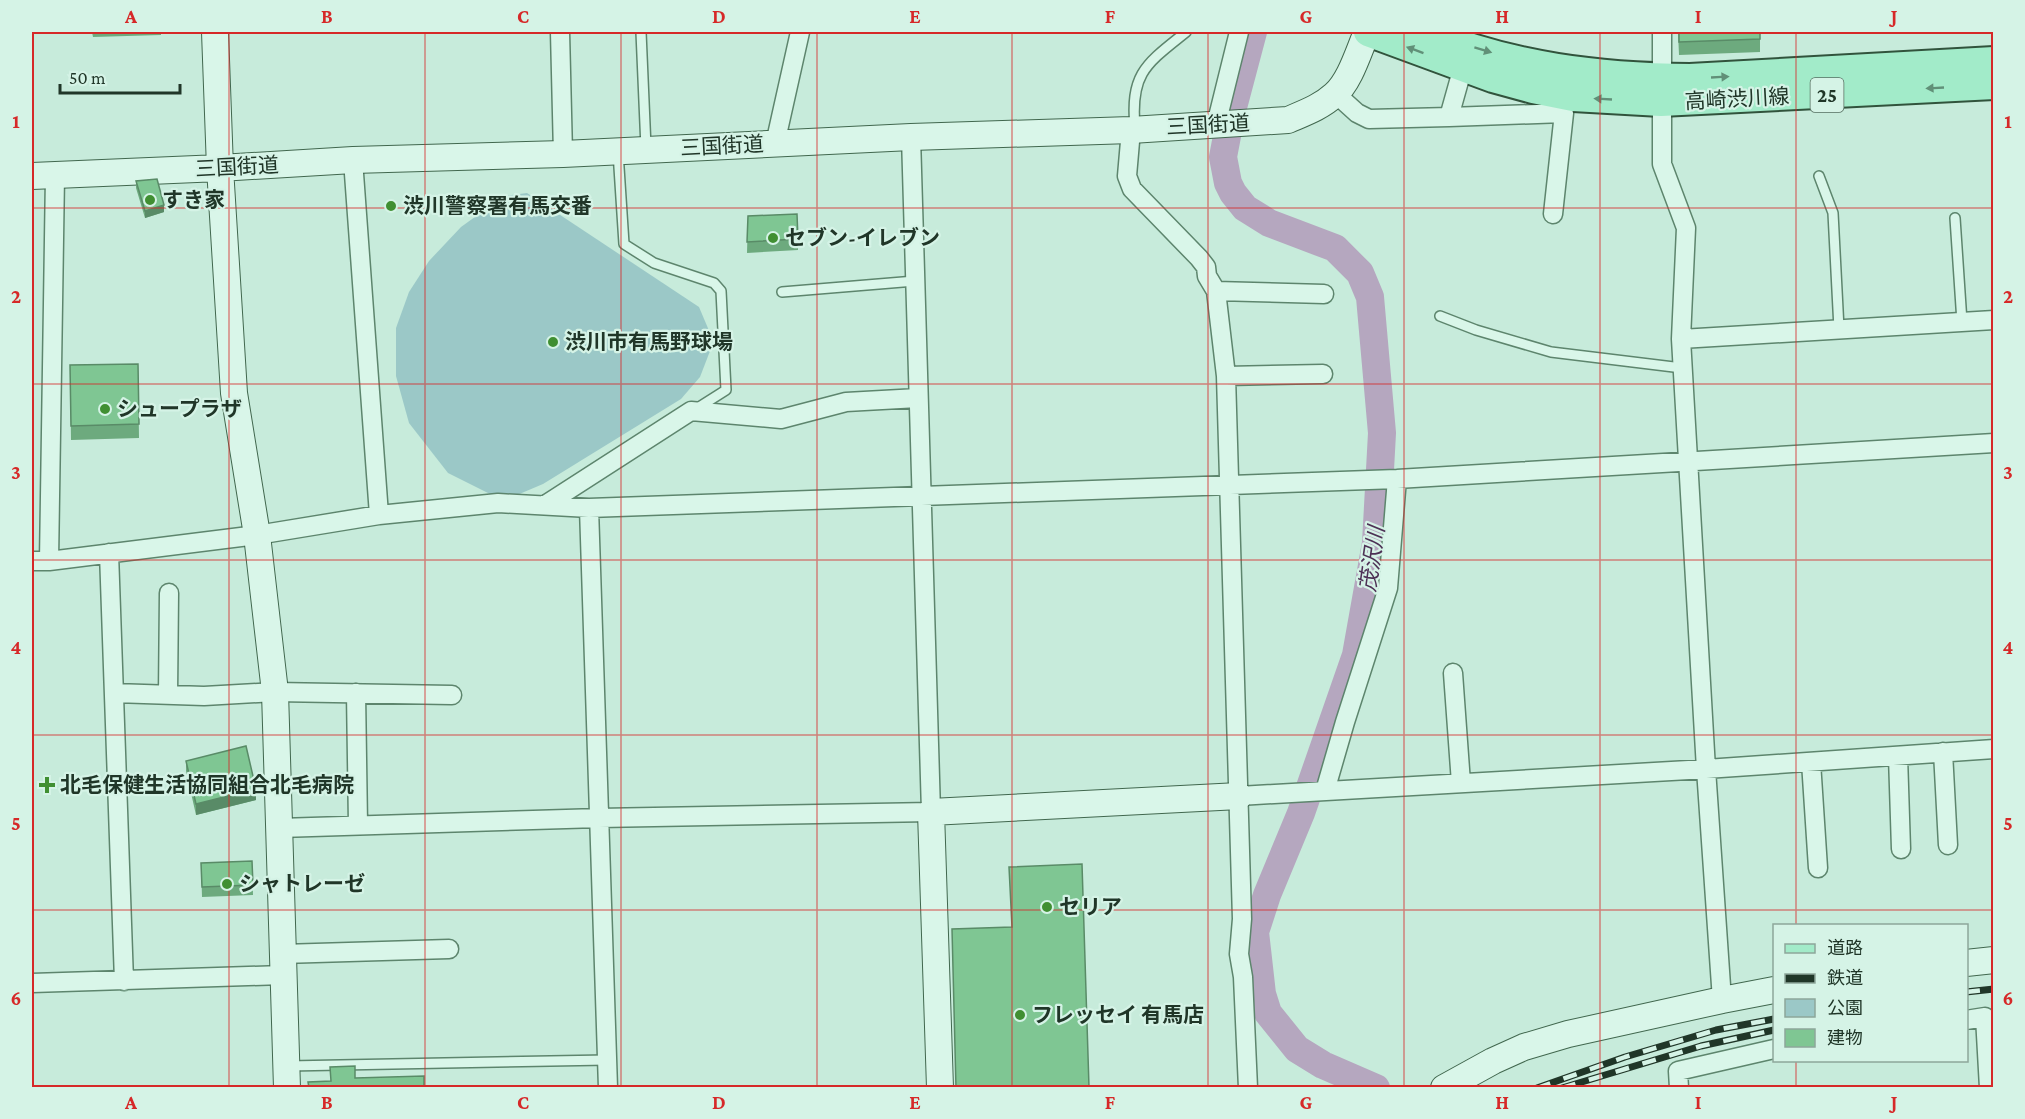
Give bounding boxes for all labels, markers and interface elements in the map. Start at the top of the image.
text: A [124,5,138,27]
text: B [321,5,333,27]
text: C [517,5,529,27]
text: D [712,5,726,27]
text: E [909,5,921,27]
text: F [1105,5,1116,27]
text: G [1300,5,1313,27]
text: H [1495,5,1509,27]
text: I [1695,5,1702,27]
text: J [1889,5,1898,27]
one-way arrow [1406,45,1424,55]
one-way arrow [1474,46,1492,55]
scale bar [60,57,180,95]
text: 50 m [69,68,106,88]
one-way arrow [1711,72,1730,81]
road number: 25 [1810,78,1844,112]
street label: 高崎渋川線 [1684,84,1790,114]
one-way arrow [1926,84,1945,93]
one-way arrow [1593,94,1612,103]
text: 1 [12,110,20,132]
text: 1 [2004,110,2012,132]
street label: 三国街道 [1165,111,1251,139]
street label: 三国街道 [679,132,765,160]
street label: 三国街道 [194,153,280,181]
place label: すき家 [162,188,225,212]
marker: すき家 [143,193,157,207]
place label: 渋川警察署有馬交番 [403,194,592,218]
marker: 渋川警察署有馬交番 [384,199,398,213]
place label: セブン-イレブン [785,226,940,250]
marker: セブン-イレブン [766,231,780,245]
text: 2 [11,285,21,307]
text: 2 [2003,285,2013,307]
place label: 渋川市有馬野球場 [565,330,733,354]
marker: 渋川市有馬野球場 [546,335,560,349]
place label: シュープラザ [117,397,242,421]
marker: シュープラザ [98,402,112,416]
text: 3 [11,461,21,483]
text: 3 [2003,461,2013,483]
water label: 茂沢川 [1355,523,1389,593]
text: 4 [11,636,22,658]
text: 4 [2003,636,2014,658]
place label: 北毛保健生活協同組合北毛病院 [60,773,354,797]
marker: 北毛保健生活協同組合北毛病院 [38,776,56,794]
text: 5 [11,812,21,834]
text: 5 [2003,812,2013,834]
place label: シャトレーゼ [239,872,365,896]
marker: シャトレーゼ [220,877,234,891]
place label: セリア [1059,895,1122,919]
marker: セリア [1040,900,1054,914]
legend [1773,924,1968,1062]
text: 道路 [1827,938,1863,958]
text: 鉄道 [1827,968,1863,988]
text: 6 [11,987,21,1009]
text: 6 [2003,987,2013,1009]
text: 公園 [1827,998,1863,1018]
place label: フレッセイ 有馬店 [1032,1003,1204,1027]
marker: フレッセイ 有馬店 [1013,1008,1027,1022]
text: 建物 [1827,1028,1863,1048]
text: A [124,1091,138,1113]
text: B [321,1091,333,1113]
text: C [517,1091,529,1113]
text: D [712,1091,726,1113]
text: E [909,1091,921,1113]
text: F [1105,1091,1116,1113]
text: G [1300,1091,1313,1113]
text: H [1495,1091,1509,1113]
text: I [1695,1091,1702,1113]
text: J [1889,1091,1898,1113]

